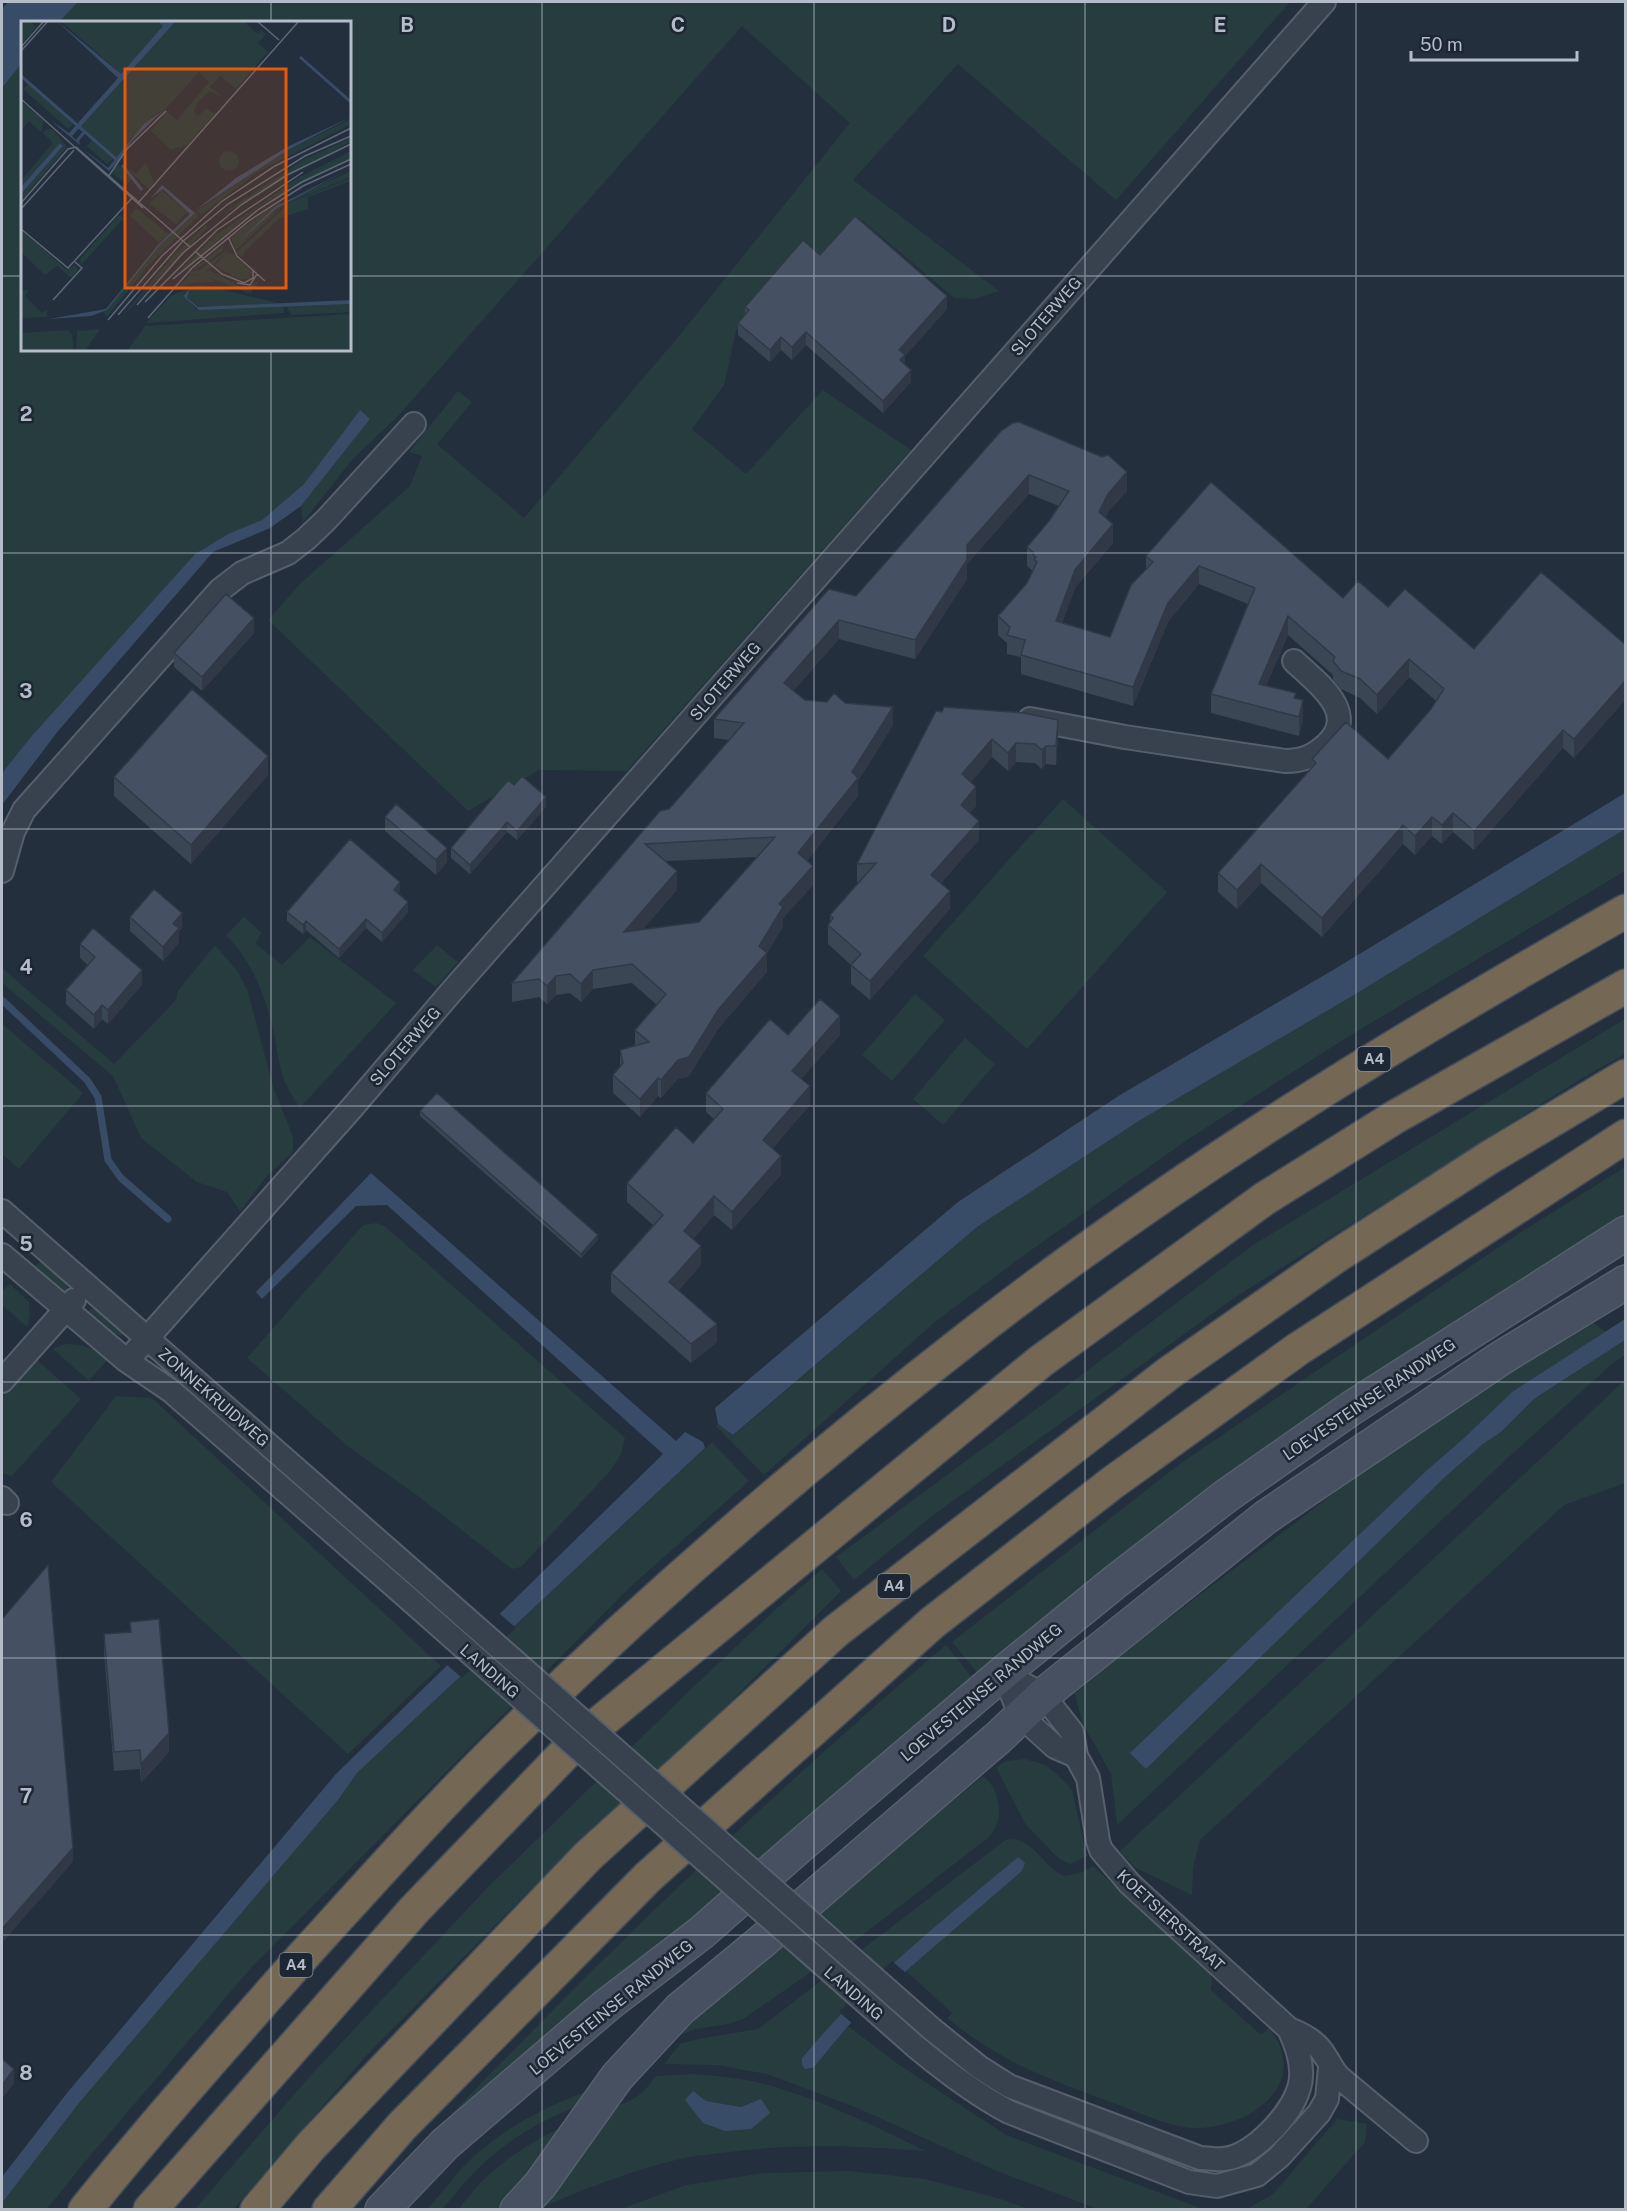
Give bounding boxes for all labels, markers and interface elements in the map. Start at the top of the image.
text: B [400,13,414,37]
text: C [671,13,685,37]
text: D [942,13,956,37]
text: E [1214,13,1226,37]
inset map [21,21,351,351]
scale bar [1411,24,1578,62]
text: 50 m [1420,34,1463,55]
street label: SLOTERWEG [1007,273,1086,360]
text: 2 [20,402,32,426]
street label: SLOTERWEG [686,638,765,725]
text: 3 [19,679,33,703]
text: 4 [19,955,33,979]
street label: SLOTERWEG [366,1003,445,1090]
road number: A4 [1358,1047,1390,1071]
text: 5 [19,1232,33,1256]
street label: LOEVESTEINSE RANDWEG [1279,1334,1459,1464]
street label: ZONNEKRUIDWEG [154,1344,273,1451]
text: 6 [19,1508,33,1532]
road number: A4 [878,1574,910,1598]
street label: LOEVESTEINSE RANDWEG [897,1619,1066,1765]
street label: LANDING [456,1640,523,1702]
text: 7 [20,1784,32,1808]
street label: KOETSIERSTRAAT [1113,1866,1229,1975]
street label: LOEVESTEINSE RANDWEG [526,1936,697,2079]
road number: A4 [280,1953,312,1977]
street label: LANDING [820,1962,887,2024]
text: 8 [19,2061,33,2085]

